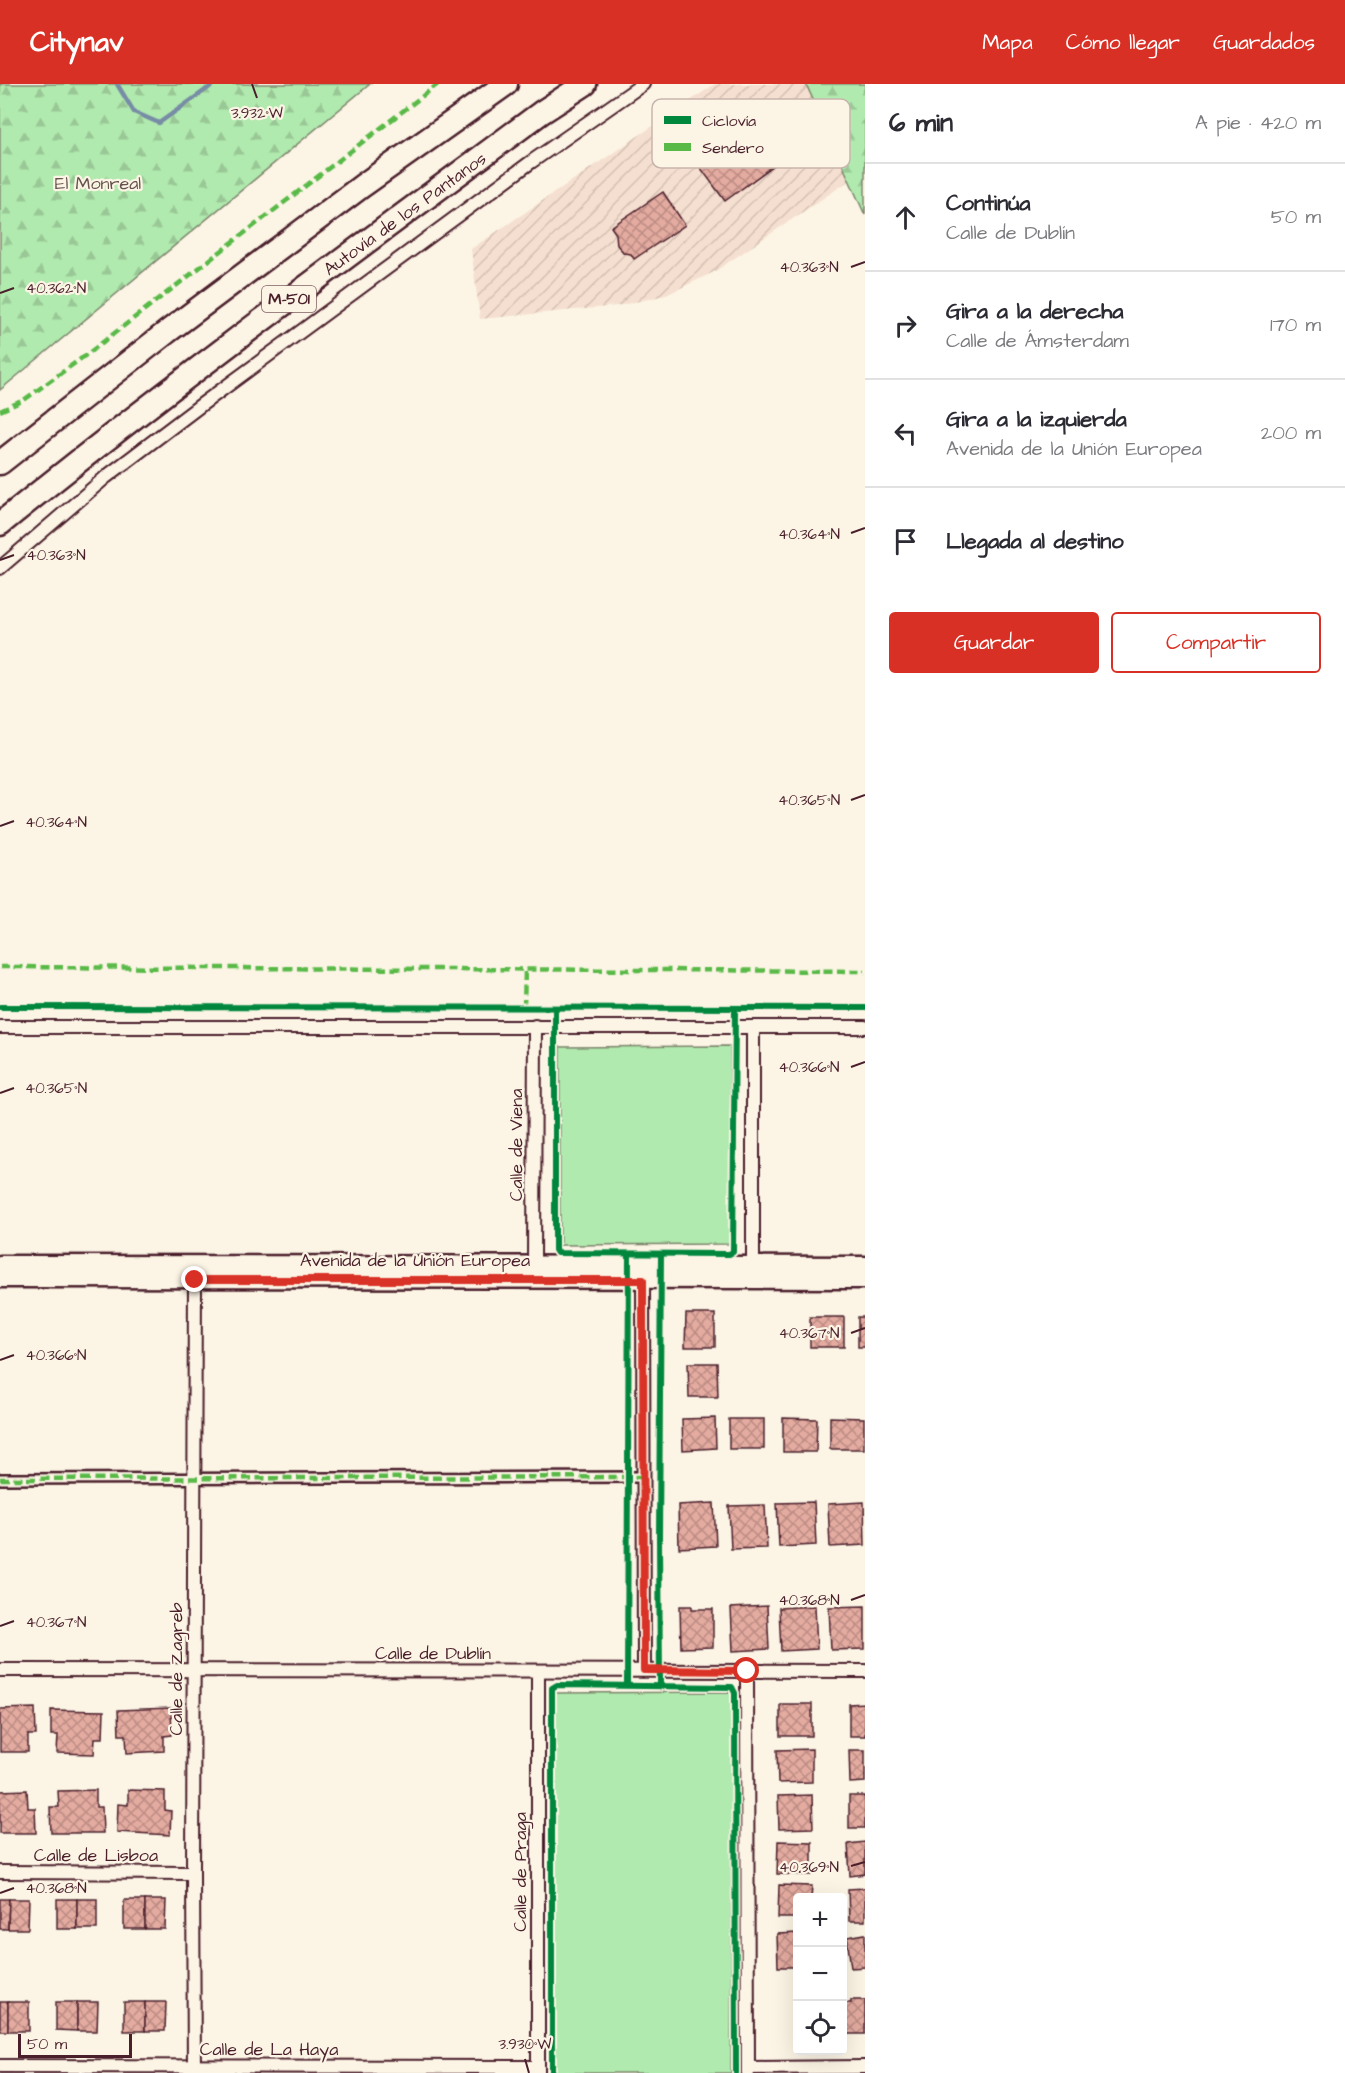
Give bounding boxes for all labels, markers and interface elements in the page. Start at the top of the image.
text: Citynav [30,23,124,62]
text: Mapa [982,28,1033,57]
text: Cómo llegar [1066,28,1180,57]
text: Guardados [1213,28,1315,57]
legend [652,99,850,168]
text: 3.932°W [231,103,283,124]
text: 6 min [889,105,953,141]
text: A pie · 420 m [1195,109,1321,137]
text: Ciclovía [702,110,756,132]
text: Sendero [702,137,764,159]
street label: Autovía de los Pantanos [318,146,492,282]
park label: El Monreal [55,171,141,196]
text: Continúa [946,188,1031,219]
icon: ahead [889,201,922,234]
text: 50 m [1271,203,1321,231]
text: Calle de Dublín [946,219,1075,247]
text: 40.363°N [779,257,839,278]
text: 40.362°N [26,278,86,299]
road number: M-501 [262,286,316,312]
text: Gira a la derecha [946,296,1123,327]
icon: right [889,309,922,342]
text: 170 m [1270,311,1321,339]
text: Calle de Ámsterdam [946,327,1129,355]
text: Gira a la izquierda [946,404,1127,435]
icon: left [889,417,922,450]
text: 200 m [1261,419,1321,447]
text: Avenida de la Unión Europea [946,435,1202,463]
text: 40.364°N [778,524,840,545]
icon: arrive [889,525,922,558]
text: Llegada al destino [946,526,1124,557]
text: 40.363°N [26,545,86,566]
button: Guardar [889,612,1099,673]
button: Compartir [1111,612,1321,673]
text: 40.365°N [778,790,840,811]
text: 40.364°N [25,812,87,833]
text: 40.366°N [779,1057,839,1078]
text: 40.365°N [25,1078,87,1099]
street label: Calle de Viena [504,1089,529,1201]
street label: Avenida de la Unión Europea [300,1248,530,1273]
route end [181,1266,207,1292]
text: 40.367°N [779,1323,839,1344]
text: 40.366°N [26,1345,86,1366]
text: 40.368°N [778,1590,840,1611]
street label: Calle de Zagreb [164,1602,190,1736]
text: 40.367°N [26,1612,86,1633]
street label: Calle de Dublín [375,1641,491,1666]
route start [733,1657,759,1683]
street label: Calle de Praga [508,1812,534,1932]
street label: Calle de Lisboa [34,1843,158,1868]
text: 40.369°N [779,1857,839,1878]
text: 40.368°N [25,1878,87,1899]
map controls [793,1893,847,2055]
button: + [793,1893,847,1947]
button: − [793,1947,847,2001]
button: locate [793,2001,847,2055]
scale bar [18,2031,132,2058]
text: 50 m [27,2033,67,2055]
text: 3.930°W [499,2034,551,2055]
street label: Calle de La Haya [200,2037,338,2063]

